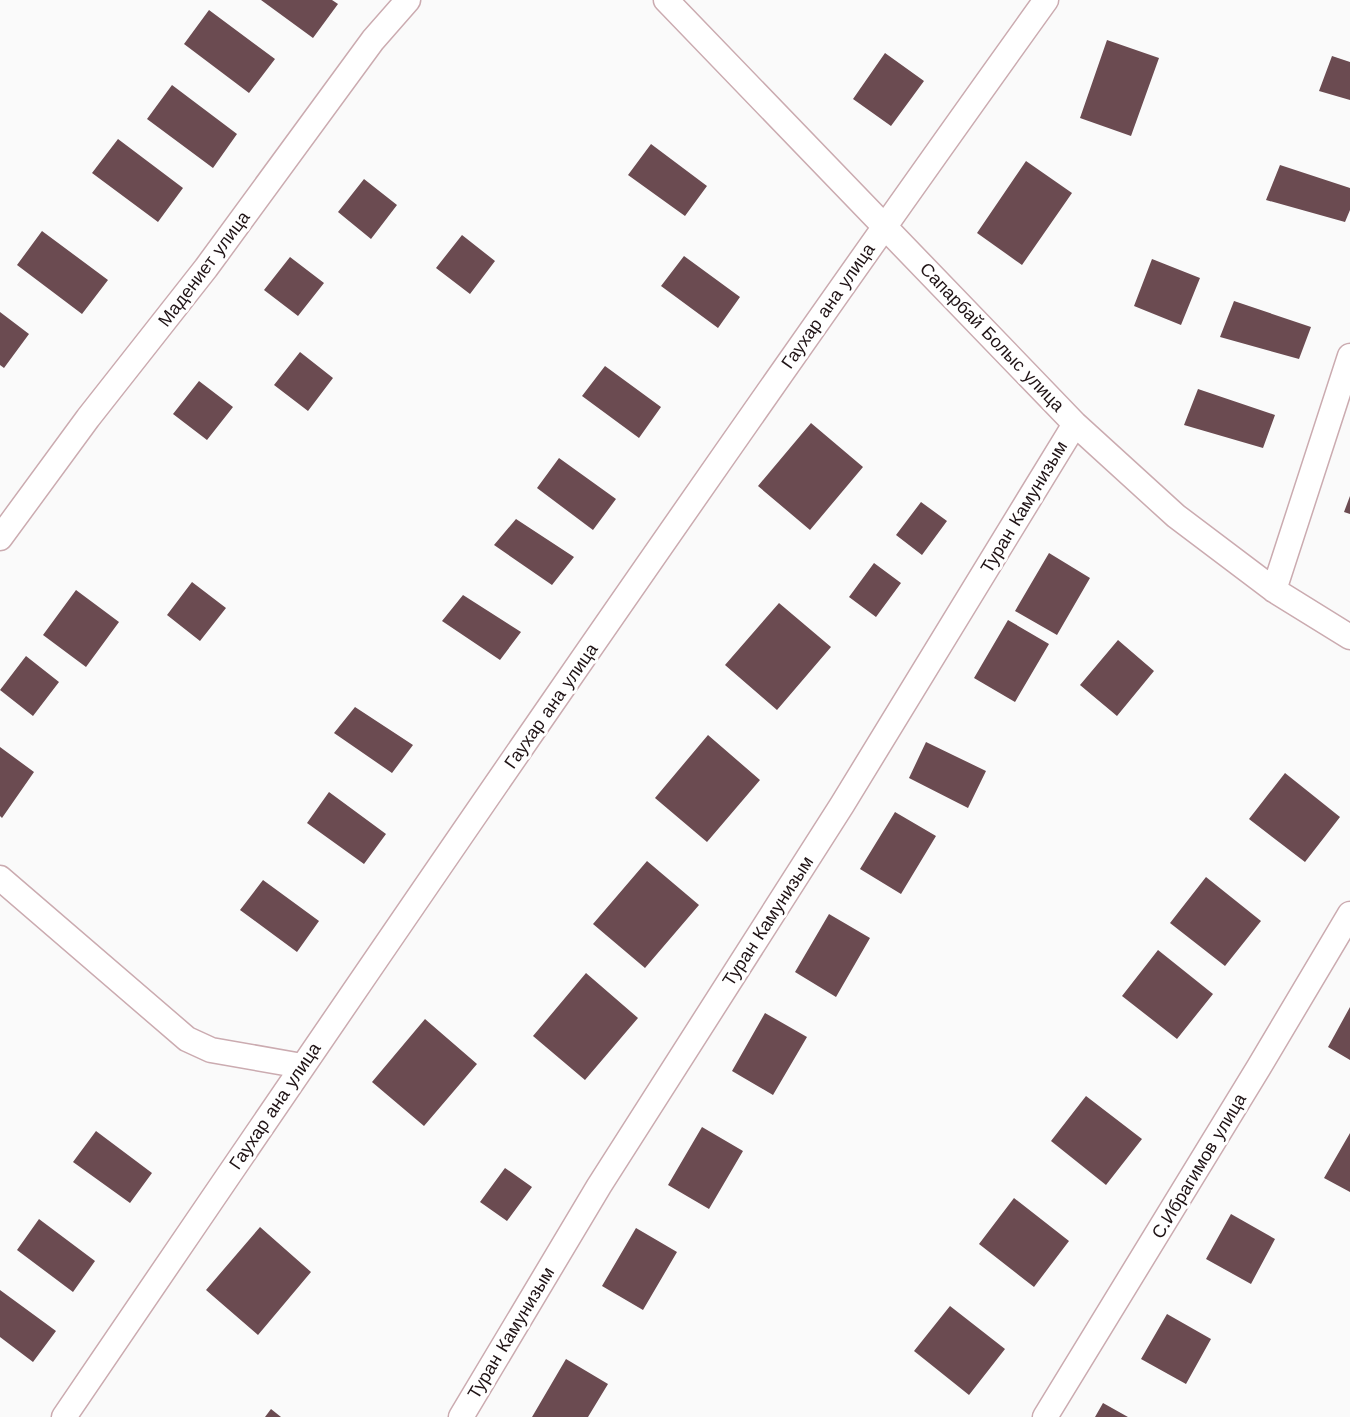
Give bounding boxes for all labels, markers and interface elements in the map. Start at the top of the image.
street label: Мадениет улица [153,206,254,331]
street label: Гаухар ана улица [777,238,879,372]
street label: Сапарбай Болыс улица [916,258,1070,416]
street label: Туран Камунизым [976,437,1071,577]
street label: Гаухар ана улица [500,638,602,772]
street label: Туран Камунизым [718,852,817,990]
street label: Гаухар ана улица [224,1038,325,1173]
street label: С.Ибрагимов улица [1147,1089,1251,1242]
street label: Туран Камунизым [463,1263,558,1403]

